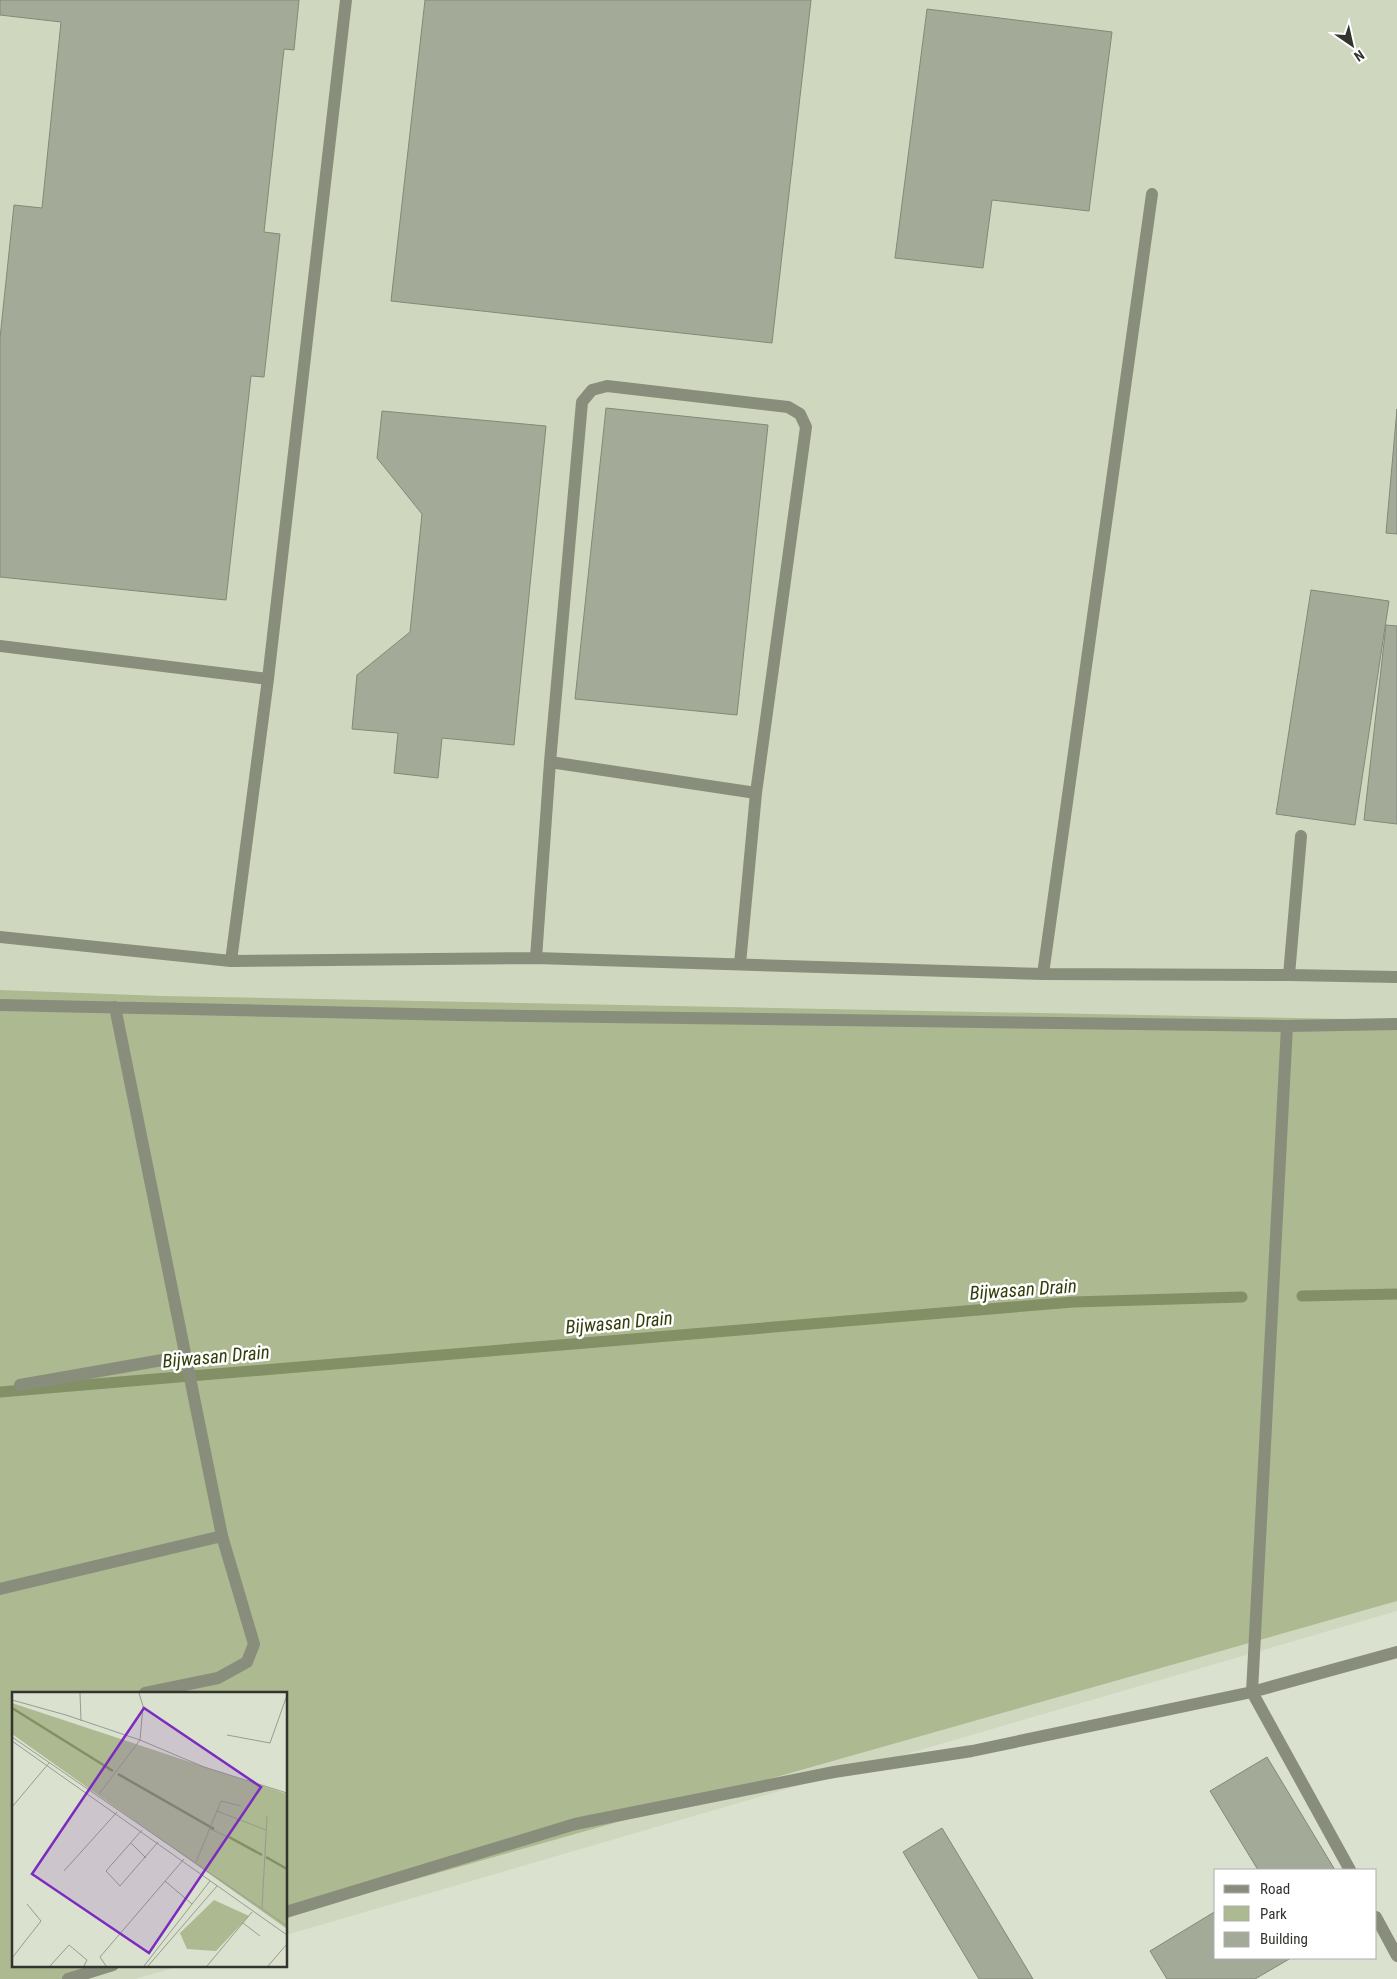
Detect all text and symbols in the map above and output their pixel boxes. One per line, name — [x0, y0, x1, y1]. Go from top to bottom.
north arrow — [1327, 20, 1377, 70]
text: N — [1351, 47, 1367, 65]
water label: Bijwasan Drain — [969, 1274, 1077, 1305]
water label: Bijwasan Drain — [565, 1306, 674, 1339]
water label: Bijwasan Drain — [162, 1340, 271, 1373]
inset map — [12, 1692, 288, 1966]
legend — [1214, 1869, 1377, 1959]
text: Road — [1260, 1880, 1290, 1898]
text: Park — [1260, 1905, 1287, 1923]
text: Building — [1260, 1930, 1308, 1948]

